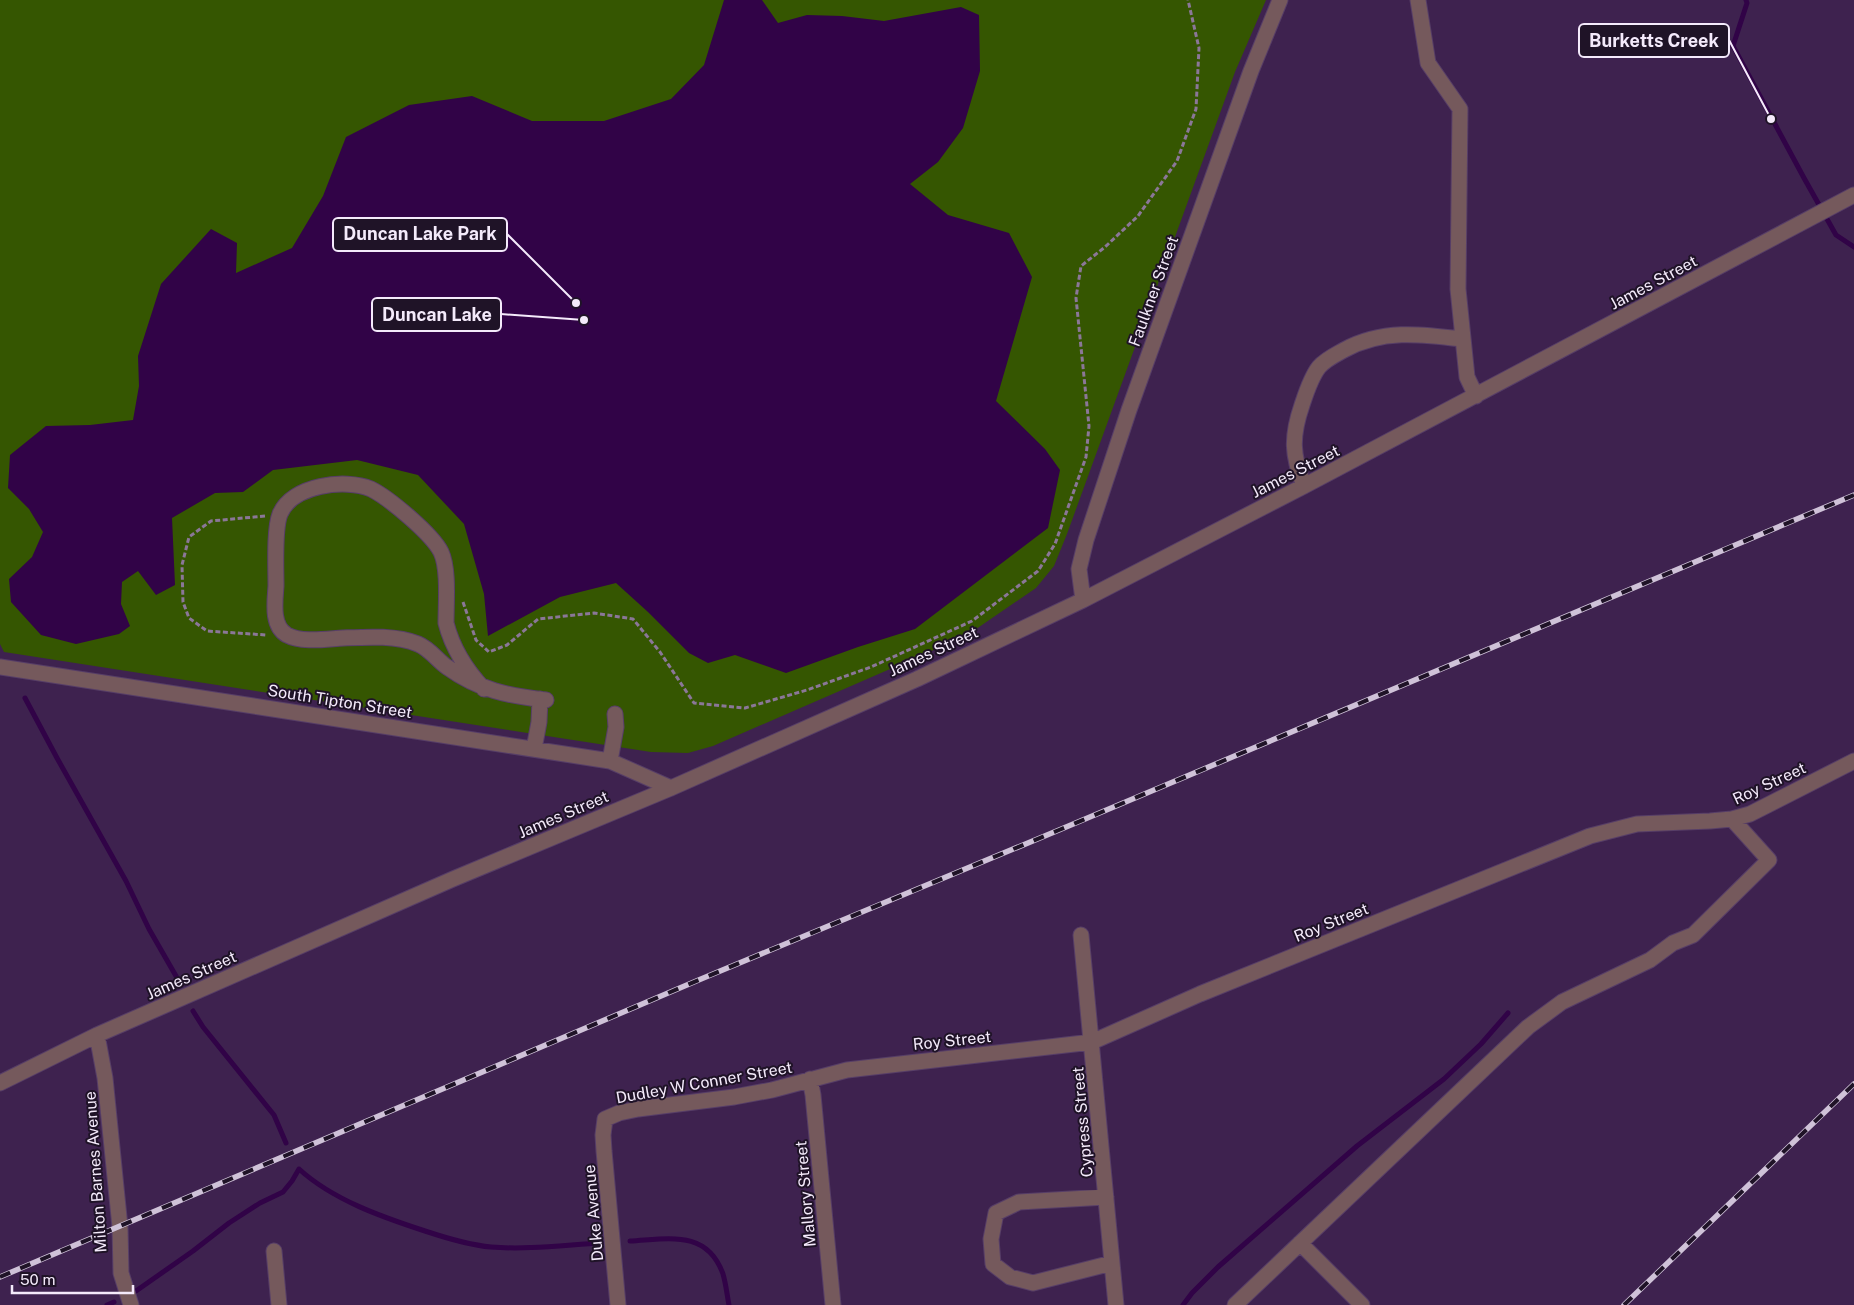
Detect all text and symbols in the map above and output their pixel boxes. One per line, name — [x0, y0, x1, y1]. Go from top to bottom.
callout: Burketts Creek — [1579, 24, 1729, 57]
text: Burketts Creek — [1589, 30, 1719, 51]
callout: Duncan Lake Park — [333, 218, 507, 251]
text: Duncan Lake Park — [343, 223, 497, 244]
street label: Faulkner Street — [1125, 233, 1182, 349]
street label: James Street — [1606, 251, 1700, 313]
callout: Duncan Lake — [372, 298, 501, 331]
text: Duncan Lake — [382, 304, 492, 325]
street label: James Street — [1248, 441, 1343, 502]
street label: James Street — [885, 622, 981, 680]
street label: South Tipton Street — [266, 681, 414, 722]
street label: Roy Street — [1730, 758, 1809, 809]
street label: James Street — [515, 787, 611, 842]
street label: Roy Street — [1291, 899, 1371, 946]
street label: James Street — [143, 947, 239, 1004]
street label: Roy Street — [912, 1027, 992, 1054]
street label: Dudley W Conner Street — [614, 1058, 794, 1107]
street label: Cypress Street — [1068, 1066, 1097, 1178]
street label: Milton Barnes Avenue — [80, 1091, 111, 1253]
street label: Mallory Street — [791, 1140, 820, 1248]
street label: Duke Avenue — [580, 1164, 607, 1262]
scale bar — [12, 1262, 134, 1294]
text: 50 m — [20, 1271, 55, 1288]

